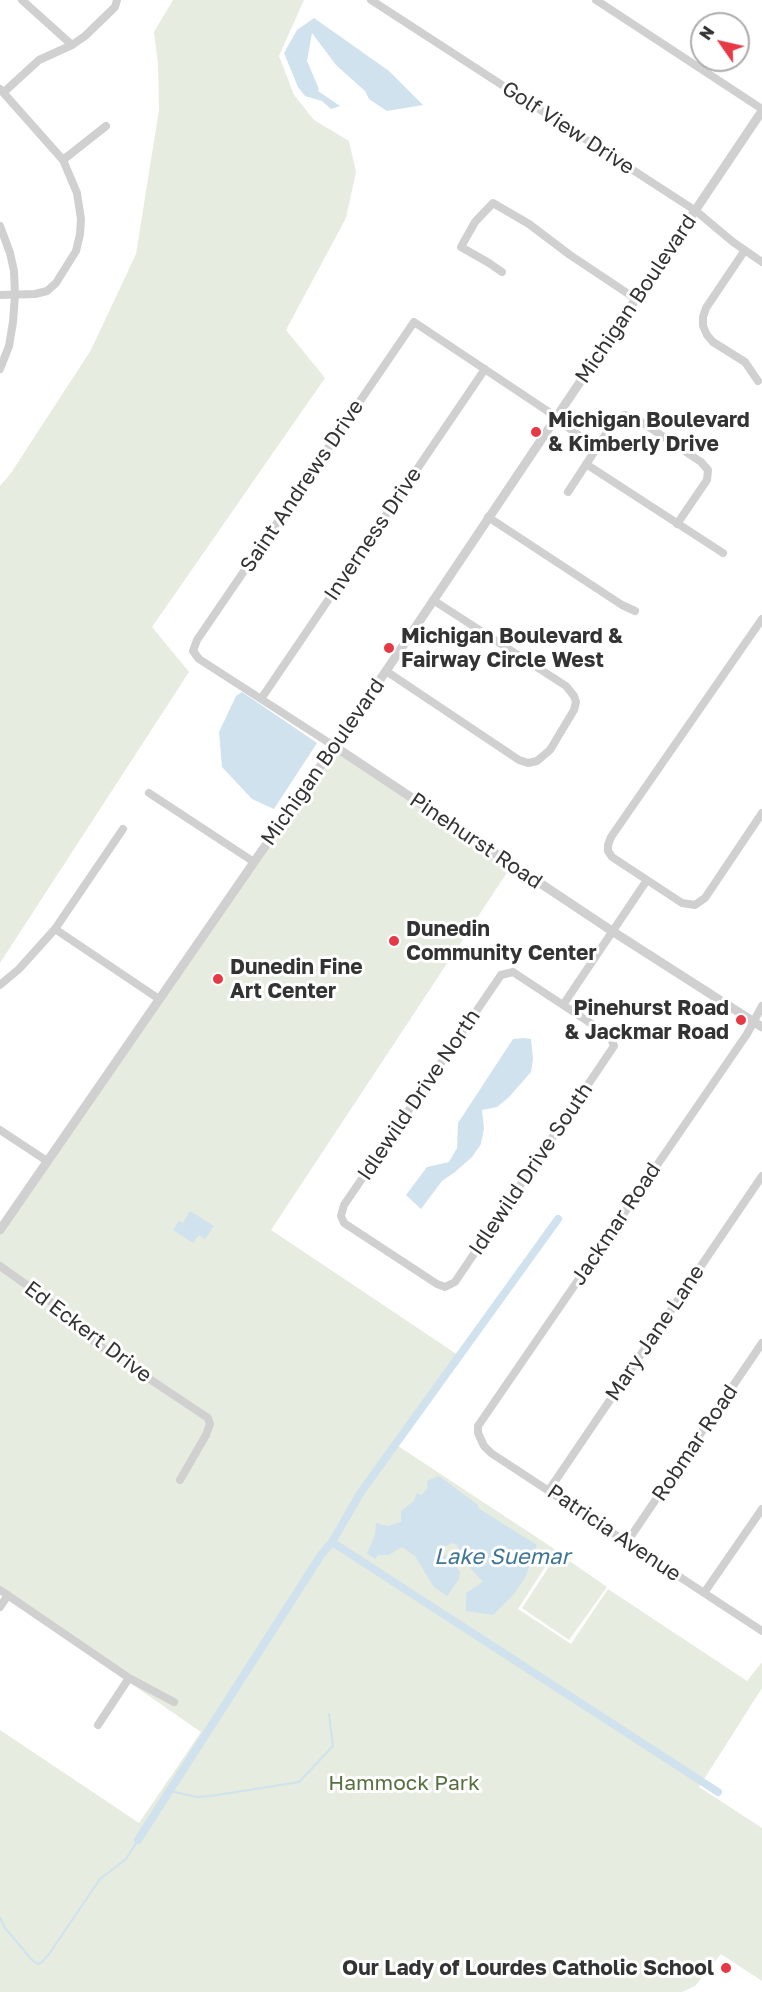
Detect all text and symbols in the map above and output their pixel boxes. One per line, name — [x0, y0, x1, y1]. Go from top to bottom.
north arrow — [690, 12, 750, 72]
text: N — [695, 22, 718, 44]
street label: Golf View Drive — [497, 76, 639, 180]
street label: Michigan Boulevard — [570, 210, 702, 388]
street label: Saint Andrews Drive — [235, 395, 369, 577]
place label: Michigan Boulevard & Kimberly Drive — [548, 407, 750, 457]
marker: Michigan Boulevard & Kimberly Drive — [529, 425, 543, 439]
street label: Inverness Drive — [319, 463, 427, 605]
place label: Michigan Boulevard & Fairway Circle West — [401, 623, 623, 673]
marker: Michigan Boulevard & Fairway Circle West — [382, 641, 396, 655]
street label: Michigan Boulevard — [256, 674, 390, 850]
street label: Pinehurst Road — [405, 787, 547, 895]
place label: Dunedin Community Center — [406, 916, 597, 966]
marker: Dunedin Community Center — [387, 934, 401, 948]
place label: Dunedin Fine Art Center — [230, 954, 363, 1004]
marker: Dunedin Fine Art Center — [211, 972, 225, 986]
place label: Pinehurst Road & Jackmar Road — [564, 995, 729, 1045]
street label: Idlewild Drive North — [352, 1005, 486, 1185]
marker: Pinehurst Road & Jackmar Road — [734, 1013, 748, 1027]
street label: Idlewild Drive South — [464, 1078, 598, 1260]
street label: Jackmar Road — [566, 1158, 666, 1290]
street label: Mary Jane Lane — [600, 1260, 710, 1406]
street label: Ed Eckert Drive — [19, 1276, 157, 1388]
street label: Robmar Road — [647, 1380, 743, 1506]
street label: Patricia Avenue — [542, 1479, 686, 1587]
water label: Lake Suemar — [434, 1544, 570, 1570]
park label: Hammock Park — [328, 1770, 480, 1796]
place label: Our Lady of Lourdes Catholic School — [342, 1955, 714, 1981]
marker: Our Lady of Lourdes Catholic School — [719, 1961, 733, 1975]

